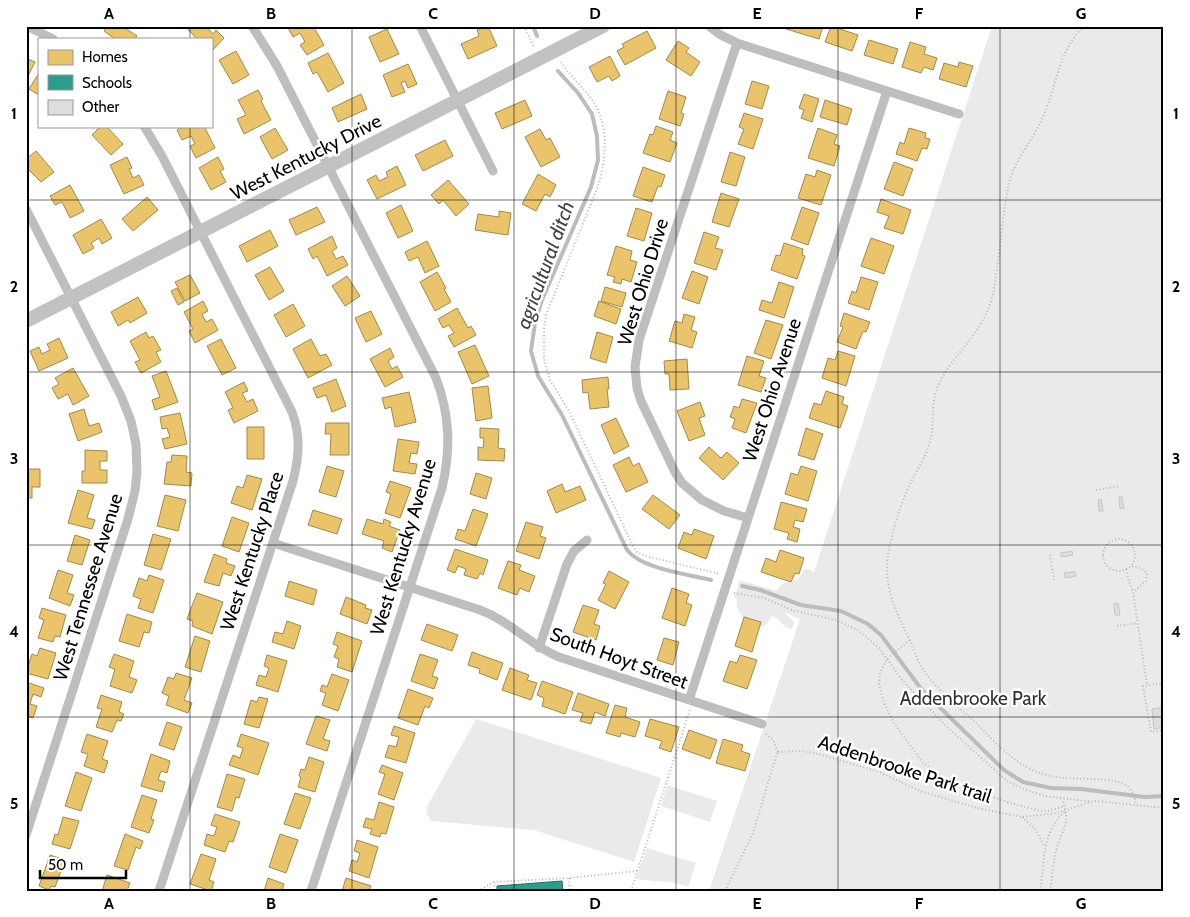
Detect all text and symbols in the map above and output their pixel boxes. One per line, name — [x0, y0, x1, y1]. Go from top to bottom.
text: A — [104, 4, 114, 23]
text: B — [266, 4, 276, 23]
text: C — [428, 4, 438, 23]
text: D — [589, 4, 601, 23]
text: E — [752, 4, 762, 23]
text: F — [915, 4, 924, 23]
text: G — [1076, 4, 1086, 23]
legend — [38, 38, 212, 128]
text: Homes — [82, 48, 128, 66]
text: Schools — [82, 74, 132, 92]
text: Other — [82, 98, 119, 116]
text: 1 — [11, 104, 17, 123]
text: 1 — [1173, 104, 1179, 123]
street label: West Kentucky Drive — [227, 109, 385, 205]
water label: agricultural ditch — [511, 198, 579, 332]
street label: West Ohio Drive — [613, 215, 673, 348]
text: 2 — [10, 277, 18, 296]
text: 2 — [1172, 277, 1180, 296]
street label: West Ohio Avenue — [738, 315, 806, 465]
text: 3 — [10, 449, 18, 468]
text: 3 — [1172, 449, 1180, 468]
street label: West Kentucky Avenue — [365, 456, 441, 638]
street label: West Kentucky Place — [215, 468, 289, 633]
street label: West Tennessee Avenue — [49, 490, 128, 683]
text: 4 — [9, 622, 19, 641]
street label: South Hoyt Street — [547, 622, 692, 694]
text: 4 — [1171, 622, 1181, 641]
park label: Addenbrooke Park — [900, 687, 1047, 710]
street label: Addenbrooke Park trail — [816, 730, 995, 808]
text: 5 — [10, 794, 18, 813]
text: 5 — [1172, 794, 1180, 813]
scale bar — [40, 847, 126, 879]
text: 50 m — [48, 856, 83, 874]
text: A — [104, 894, 114, 913]
text: B — [266, 894, 276, 913]
text: C — [428, 894, 438, 913]
text: D — [589, 894, 601, 913]
text: E — [752, 894, 762, 913]
text: F — [915, 894, 924, 913]
text: G — [1076, 894, 1086, 913]

